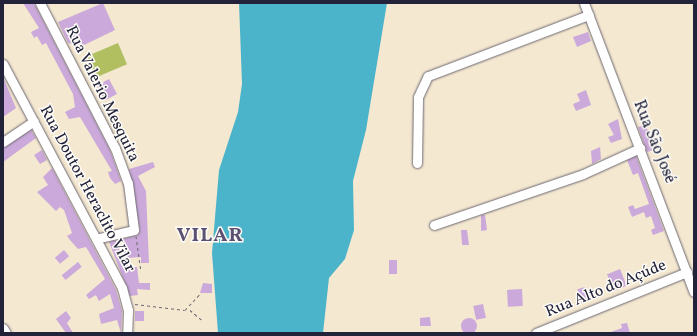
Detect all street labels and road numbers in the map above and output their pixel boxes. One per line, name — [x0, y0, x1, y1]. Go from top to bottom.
street label: Rua Valerio Mesquita — [61, 23, 143, 165]
street label: Rua São José — [629, 98, 679, 186]
street label: Rua Doutor Heraclito Vilar — [35, 102, 139, 276]
street label: Rua Alto do Açúde — [543, 256, 669, 322]

